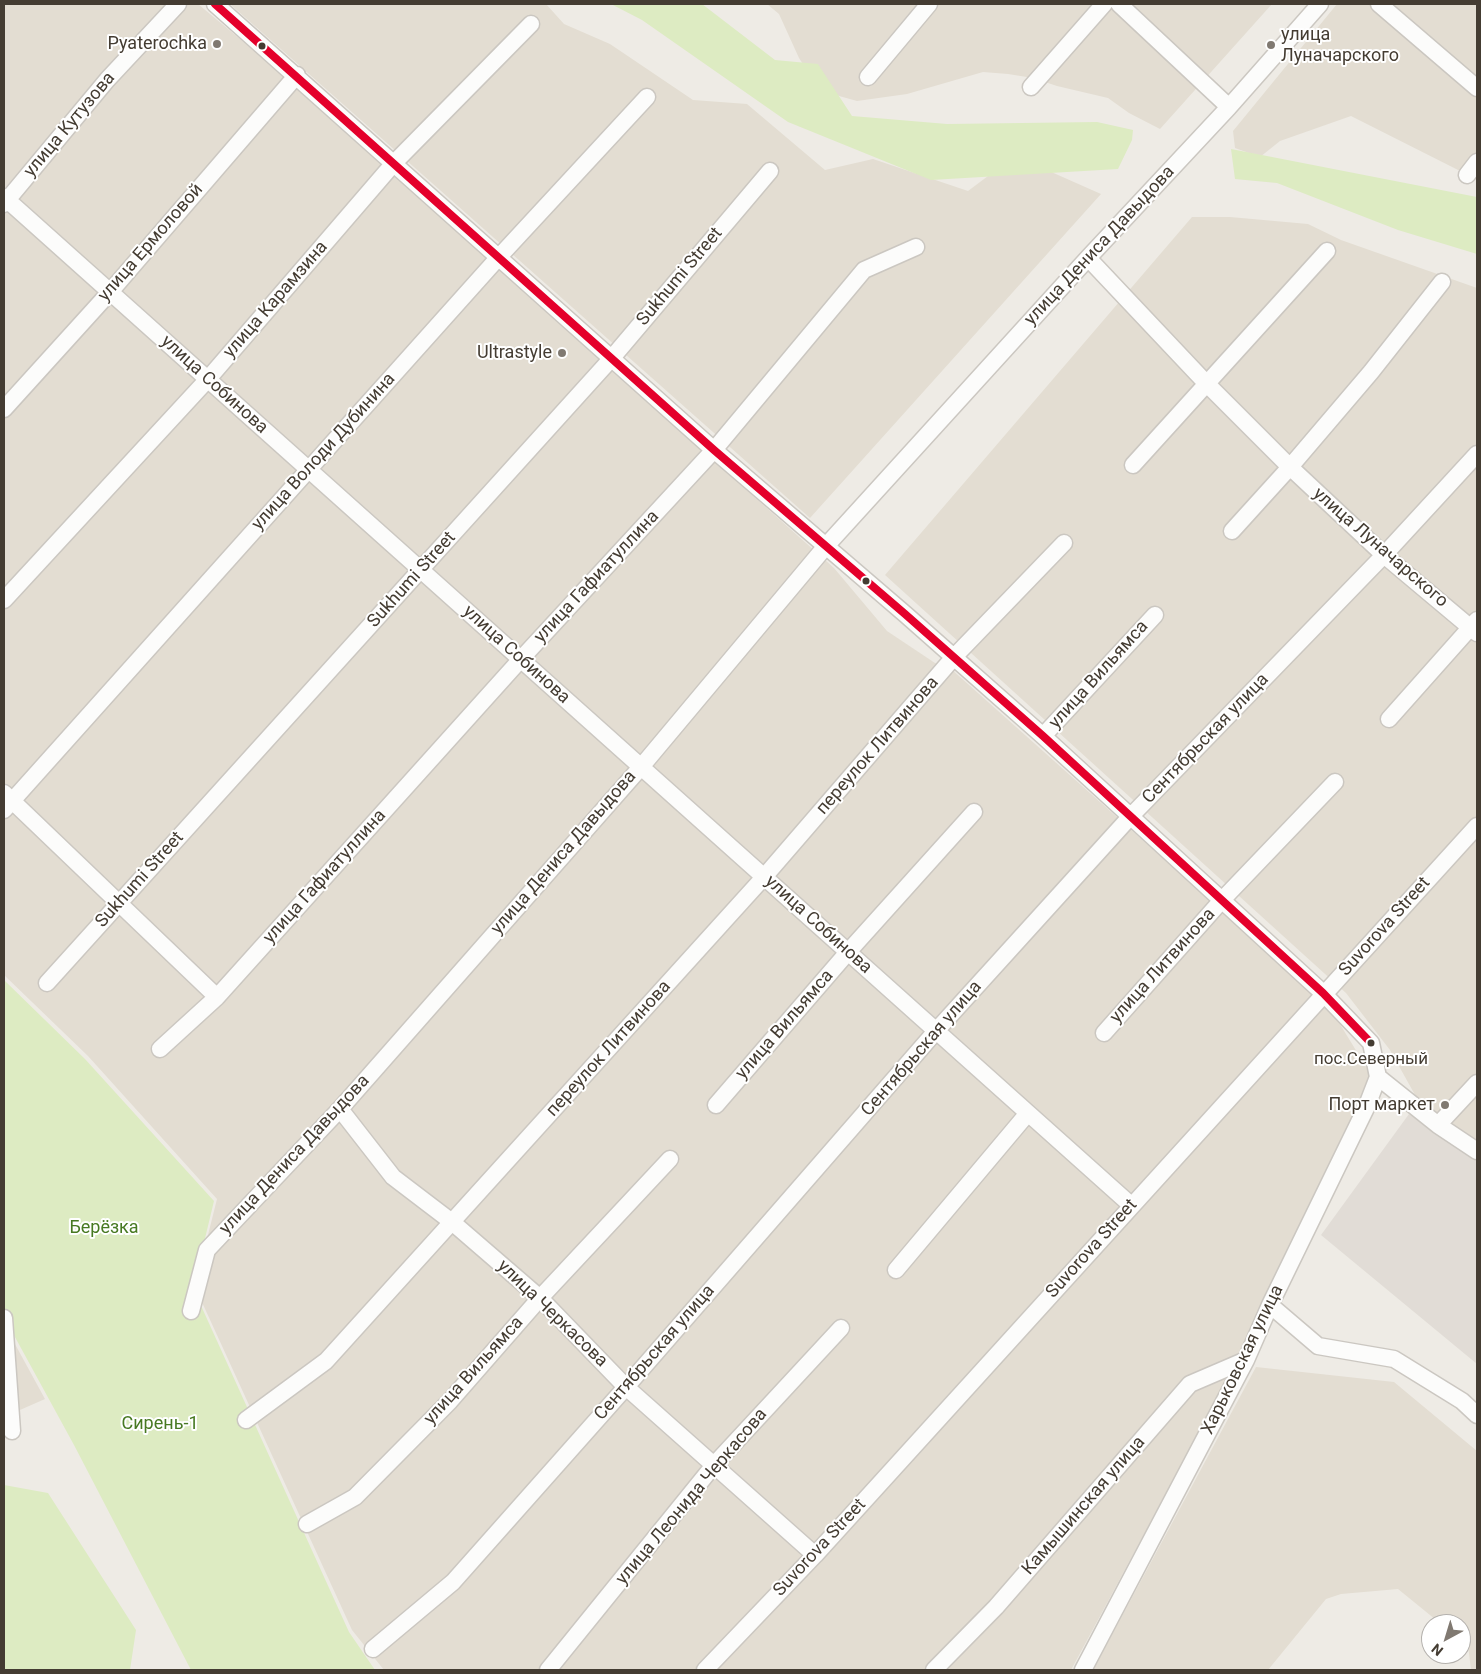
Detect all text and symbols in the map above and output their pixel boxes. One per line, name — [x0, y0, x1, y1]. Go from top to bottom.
place label: улица Луначарского — [1281, 24, 1399, 66]
place label: Pyaterochka — [107, 33, 207, 55]
marker: Pyaterochka — [211, 38, 223, 50]
marker: улица Луначарского — [1265, 39, 1277, 51]
unlabelled marker — [257, 41, 267, 51]
street label: улица Кутузова — [20, 68, 120, 182]
street label: улица Дениса Давыдова — [1020, 162, 1180, 330]
street label: улица Ермоловой — [94, 180, 208, 306]
street label: Sukhumi Street — [633, 223, 727, 331]
street label: улица Карамзина — [219, 237, 333, 363]
street label: улица Собинова — [156, 331, 272, 439]
place label: Ultrastyle — [477, 342, 552, 364]
marker: Ultrastyle — [556, 347, 568, 359]
street label: улица Володи Дубинина — [248, 369, 400, 535]
street label: улица Луначарского — [1308, 483, 1452, 613]
street label: улица Гафиатуллина — [530, 506, 664, 648]
street label: Sukhumi Street — [363, 528, 461, 632]
unlabelled marker — [861, 576, 871, 586]
street label: улица Собинова — [458, 601, 574, 709]
street label: улица Вильямса — [1045, 616, 1153, 734]
street label: Сентябрьская улица — [1138, 669, 1274, 809]
street label: переулок Литвинова — [812, 673, 944, 819]
street label: улица Дениса Давыдова — [487, 767, 641, 939]
street label: улица Гафиатуллина — [259, 805, 391, 949]
street label: Sukhumi Street — [91, 828, 189, 932]
street label: улица Собинова — [760, 871, 876, 979]
street label: Suvorova Street — [1335, 873, 1435, 981]
street label: улица Литвинова — [1106, 904, 1220, 1028]
street label: улица Вильямса — [732, 966, 838, 1084]
street label: переулок Литвинова — [542, 976, 676, 1122]
street label: Сентябрьская улица — [857, 977, 987, 1121]
marker: пос.Северный — [1366, 1038, 1376, 1048]
place label: пос.Северный — [1314, 1050, 1428, 1070]
street label: улица Дениса Давыдова — [215, 1071, 375, 1239]
place label: Порт маркет — [1328, 1094, 1435, 1116]
marker: Порт маркет — [1439, 1099, 1451, 1111]
street label: Suvorova Street — [1042, 1195, 1142, 1303]
park label: Берёзка — [69, 1217, 139, 1239]
street label: улица Черкасова — [492, 1256, 612, 1372]
street label: Сентябрьская улица — [590, 1281, 720, 1425]
street label: Харьковская улица — [1197, 1282, 1289, 1438]
street label: улица Вильямса — [420, 1312, 528, 1430]
street label: улица Леонида Черкасова — [612, 1404, 772, 1590]
park label: Сирень-1 — [121, 1413, 199, 1435]
street label: Камышинская улица — [1018, 1432, 1150, 1580]
street label: Suvorova Street — [769, 1495, 871, 1601]
north arrow — [1421, 1614, 1471, 1664]
text: N — [1428, 1641, 1446, 1659]

